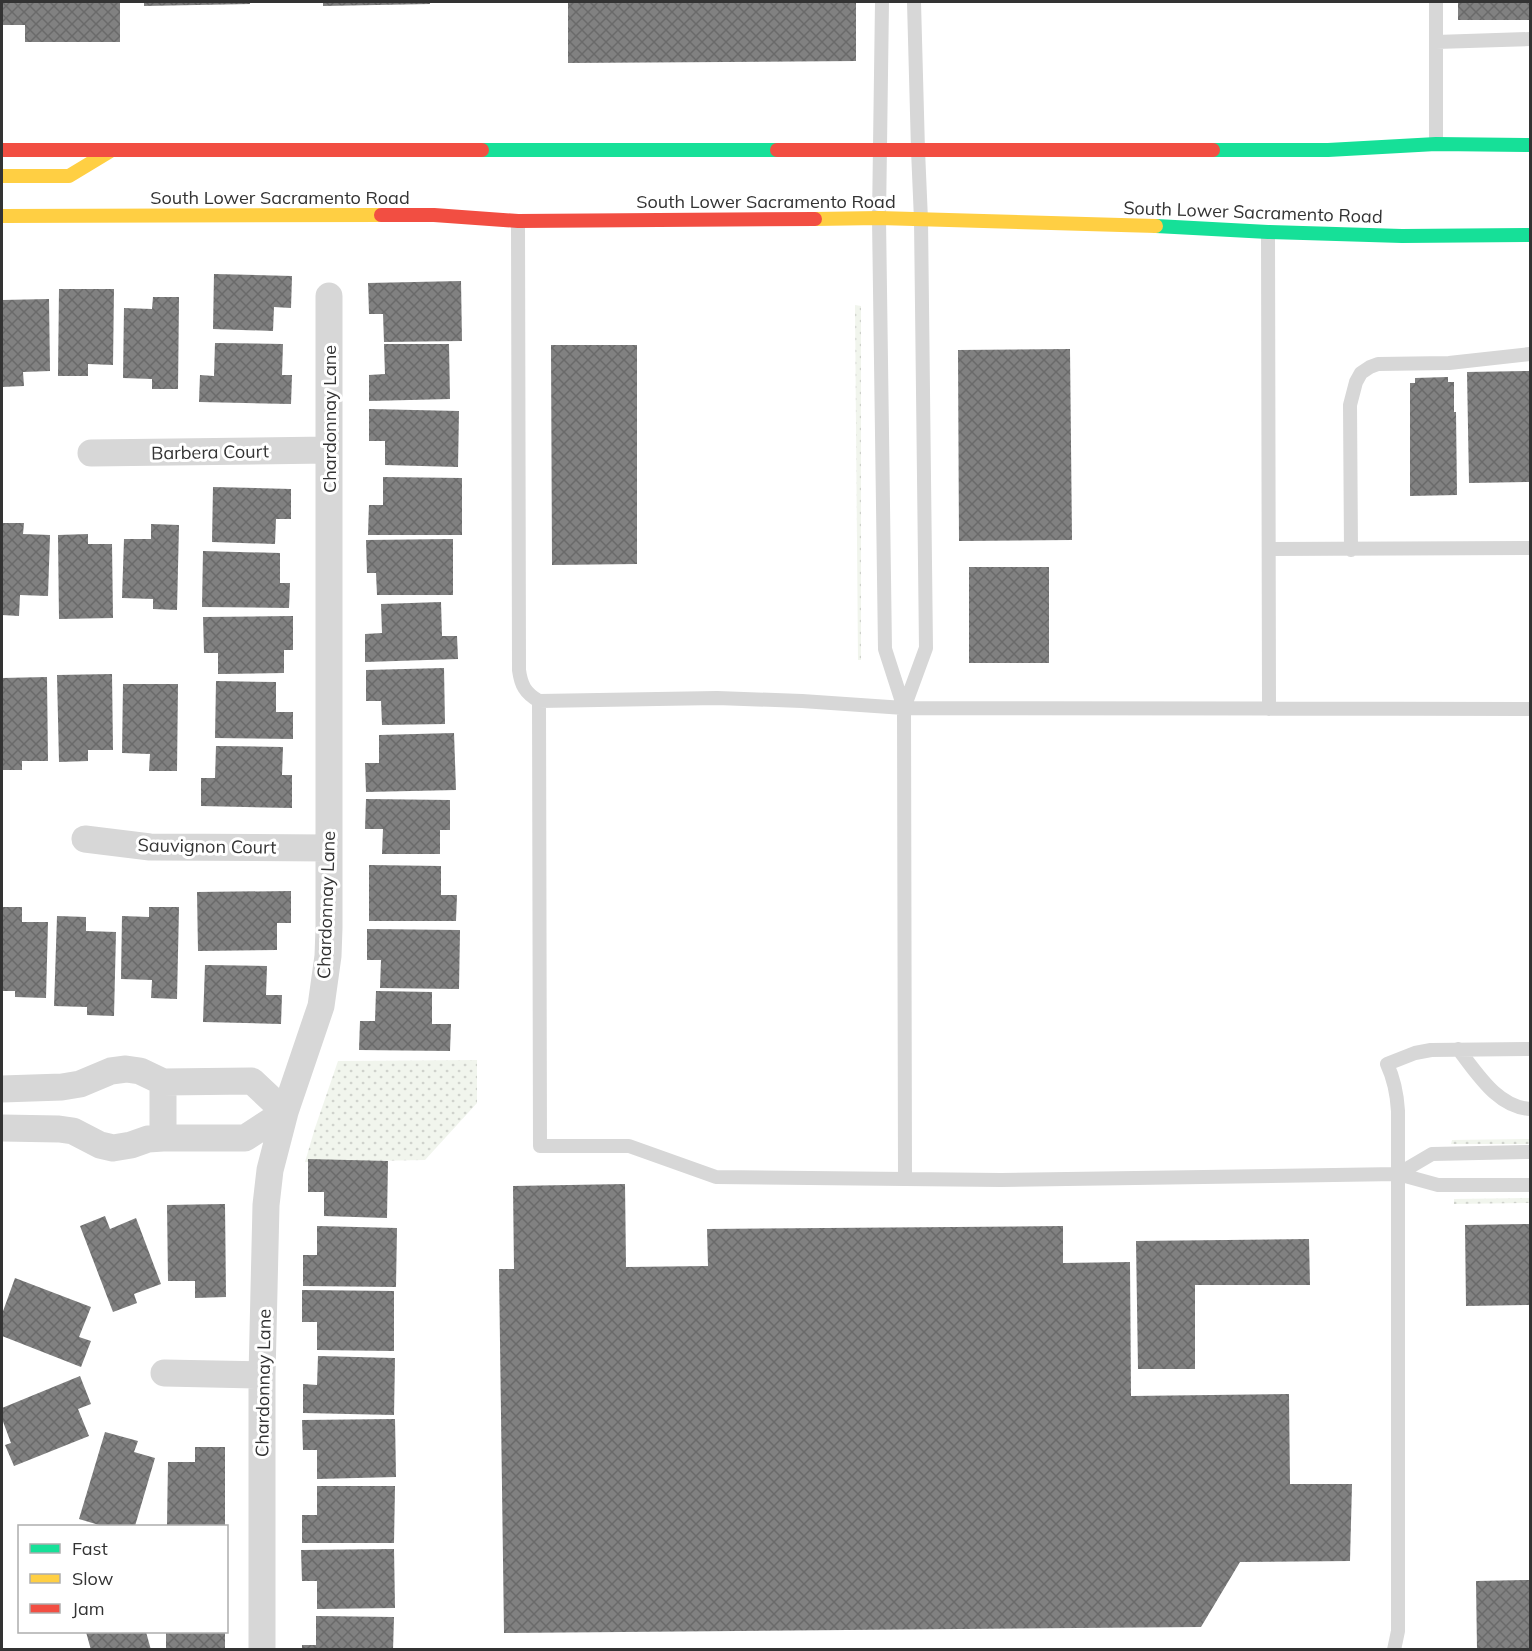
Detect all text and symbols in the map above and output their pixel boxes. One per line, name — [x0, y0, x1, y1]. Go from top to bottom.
street label: South Lower Sacramento Road — [150, 186, 410, 209]
street label: South Lower Sacramento Road — [636, 190, 896, 213]
street label: South Lower Sacramento Road — [1123, 196, 1383, 228]
street label: Chardonnay Lane — [318, 345, 341, 493]
street label: Barbera Court — [151, 439, 269, 465]
street label: Chardonnay Lane — [312, 831, 340, 979]
street label: Sauvignon Court — [137, 833, 277, 859]
street label: Chardonnay Lane — [250, 1309, 276, 1457]
legend — [18, 1525, 228, 1633]
text: Fast — [72, 1537, 108, 1560]
text: Slow — [72, 1567, 114, 1590]
text: Jam — [72, 1597, 105, 1620]

